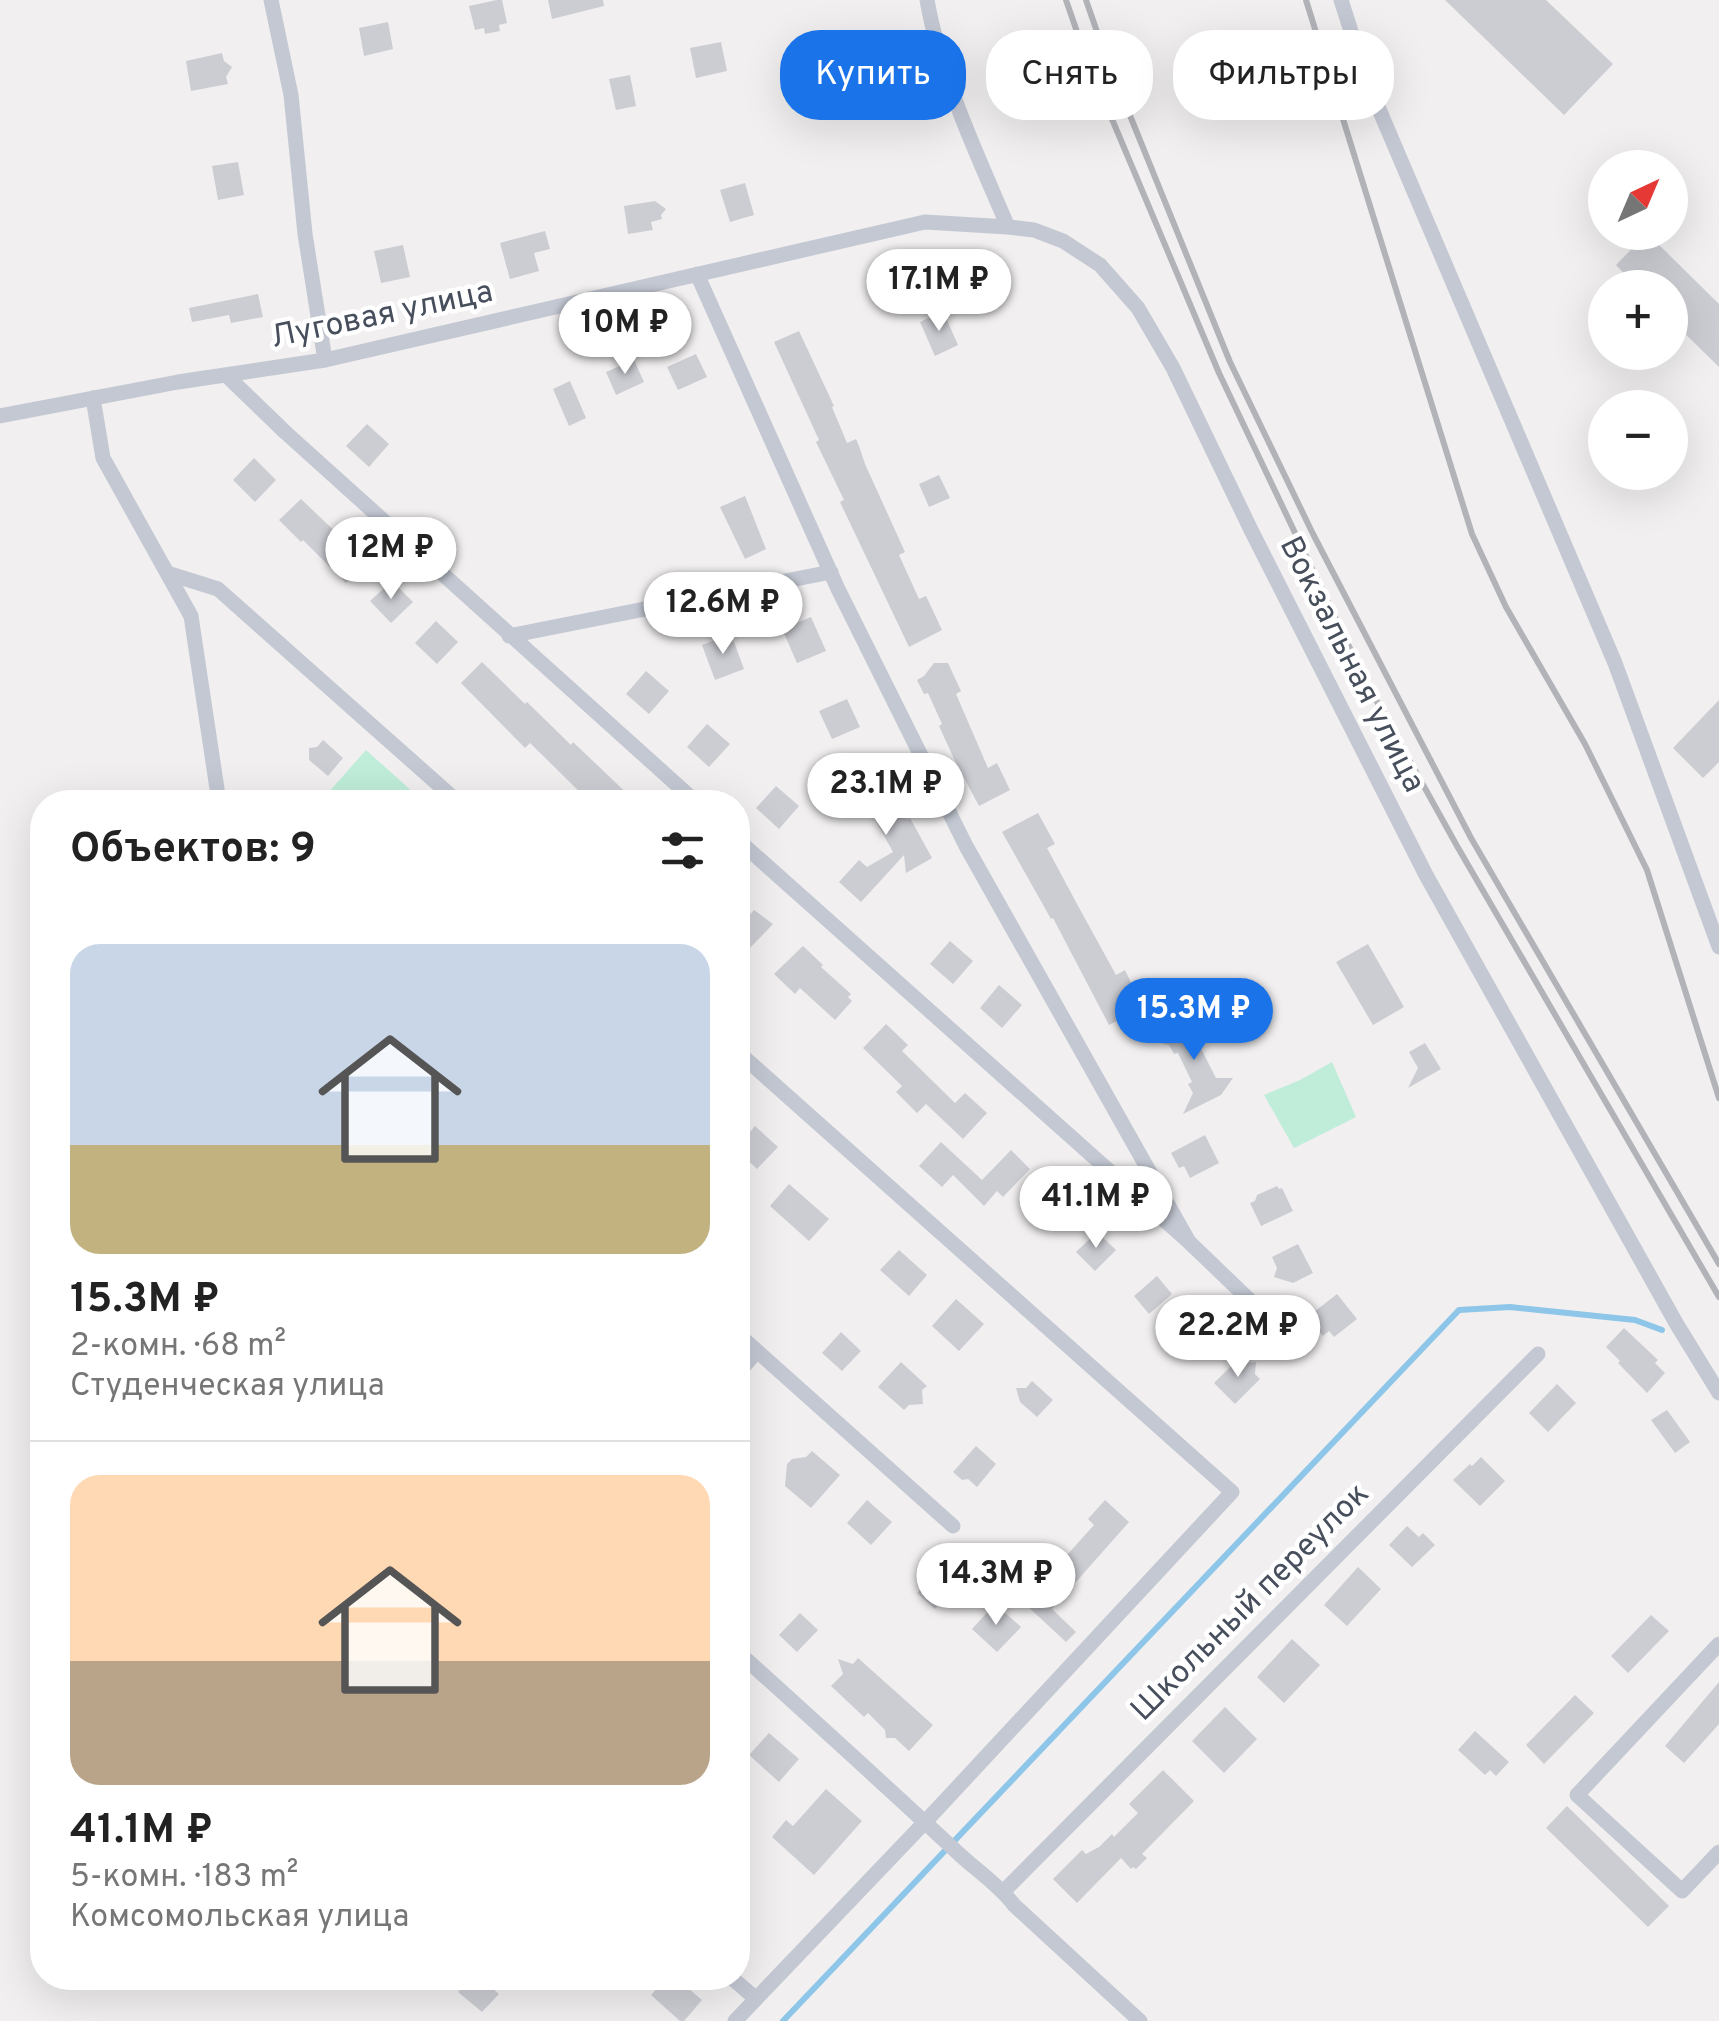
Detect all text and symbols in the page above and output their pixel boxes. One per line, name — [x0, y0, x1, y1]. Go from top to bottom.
chip: Купить — [780, 30, 966, 120]
chip: Снять — [986, 30, 1153, 120]
chip: Фильтры — [1173, 30, 1394, 120]
north arrow — [1588, 150, 1688, 250]
map controls — [1588, 150, 1688, 490]
pin: 17.1M ₽ — [847, 249, 1031, 334]
text: 17.1M ₽ — [888, 261, 990, 301]
button: + — [1588, 270, 1688, 370]
street label: Луговая улица — [267, 273, 497, 359]
pin: 10M ₽ — [555, 292, 695, 377]
text: 10M ₽ — [581, 304, 669, 344]
button: − — [1588, 390, 1688, 490]
pin: 12M ₽ — [321, 517, 461, 602]
text: 12M ₽ — [347, 529, 435, 569]
street label: Вокзальная улица — [1269, 530, 1433, 800]
pin: 12.6M ₽ — [631, 572, 815, 657]
text: 12.6M ₽ — [666, 584, 780, 624]
pin: 23.1M ₽ — [794, 753, 978, 838]
text: 23.1M ₽ — [829, 765, 943, 805]
icon: filters — [655, 823, 710, 878]
text: Объектов: 9 — [70, 824, 316, 877]
pin: 15.3M ₽ — [1102, 978, 1286, 1063]
text: 15.3M ₽ — [1137, 990, 1251, 1030]
icon: home — [300, 1009, 480, 1189]
pin: 41.1M ₽ — [1004, 1166, 1188, 1251]
text: 41.1M ₽ — [1042, 1178, 1150, 1218]
text: 15.3M ₽ — [70, 1274, 220, 1327]
pin: 22.2M ₽ — [1146, 1295, 1330, 1380]
text: 22.2M ₽ — [1177, 1307, 1299, 1347]
text: 2-комн. · 68 m² — [70, 1327, 286, 1367]
text: Студенческая улица — [70, 1367, 385, 1407]
street label: Школьный переулок — [1123, 1475, 1379, 1731]
icon: home — [300, 1540, 480, 1720]
pin: 14.3M ₽ — [904, 1543, 1088, 1628]
text: 14.3M ₽ — [938, 1555, 1054, 1595]
text: 41.1M ₽ — [70, 1805, 213, 1858]
text: 5-комн. · 183 m² — [70, 1858, 298, 1898]
text: Комсомольская улица — [70, 1898, 409, 1938]

